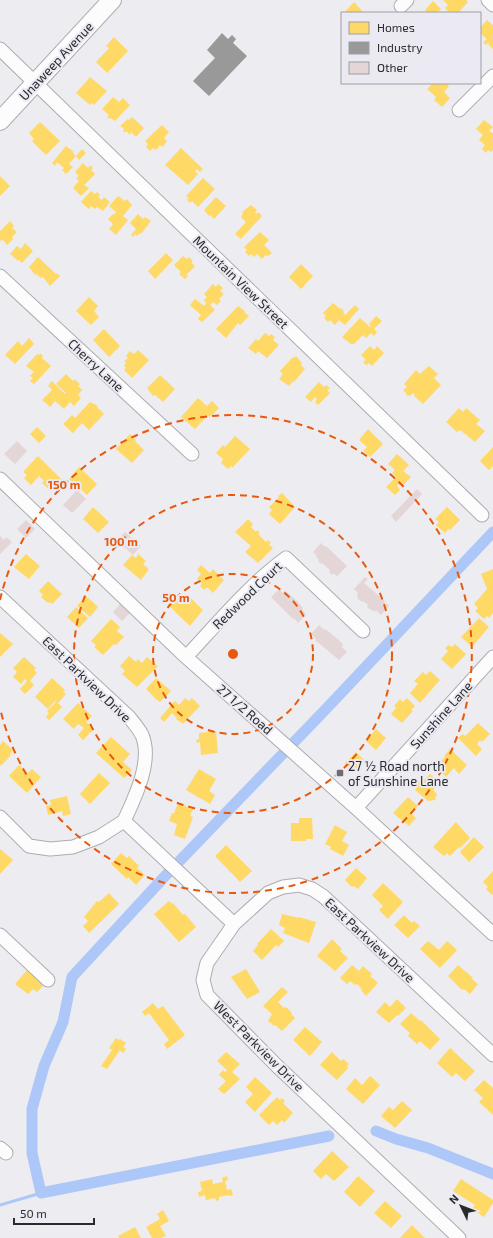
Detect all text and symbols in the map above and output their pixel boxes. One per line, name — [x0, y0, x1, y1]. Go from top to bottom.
legend — [341, 12, 481, 84]
street label: Unaweep Avenue — [15, 18, 97, 104]
text: Homes — [377, 20, 415, 34]
text: Industry — [377, 40, 423, 54]
text: Other — [377, 60, 408, 74]
street label: Mountain View Street — [190, 232, 292, 332]
street label: Cherry Lane — [65, 335, 127, 395]
text: 150 m — [48, 477, 80, 491]
text: 100 m — [104, 534, 138, 548]
street label: Redwood Court — [209, 558, 285, 632]
text: 50 m — [162, 590, 190, 604]
street label: East Parkview Drive — [39, 633, 135, 725]
centre of rings — [226, 647, 240, 661]
street label: Sunshine Lane — [406, 678, 476, 752]
street label: 27 1/2 Road — [214, 680, 276, 738]
place label: 27 ½ Road north of Sunshine Lane — [348, 758, 448, 789]
marker: 27 ½ Road north of Sunshine Lane — [335, 768, 345, 778]
street label: East Parkview Drive — [322, 894, 418, 986]
street label: West Parkview Drive — [210, 997, 308, 1095]
north arrow — [441, 1186, 481, 1226]
text: N — [446, 1191, 461, 1206]
scale bar — [14, 1200, 94, 1226]
text: 50 m — [20, 1206, 47, 1220]

